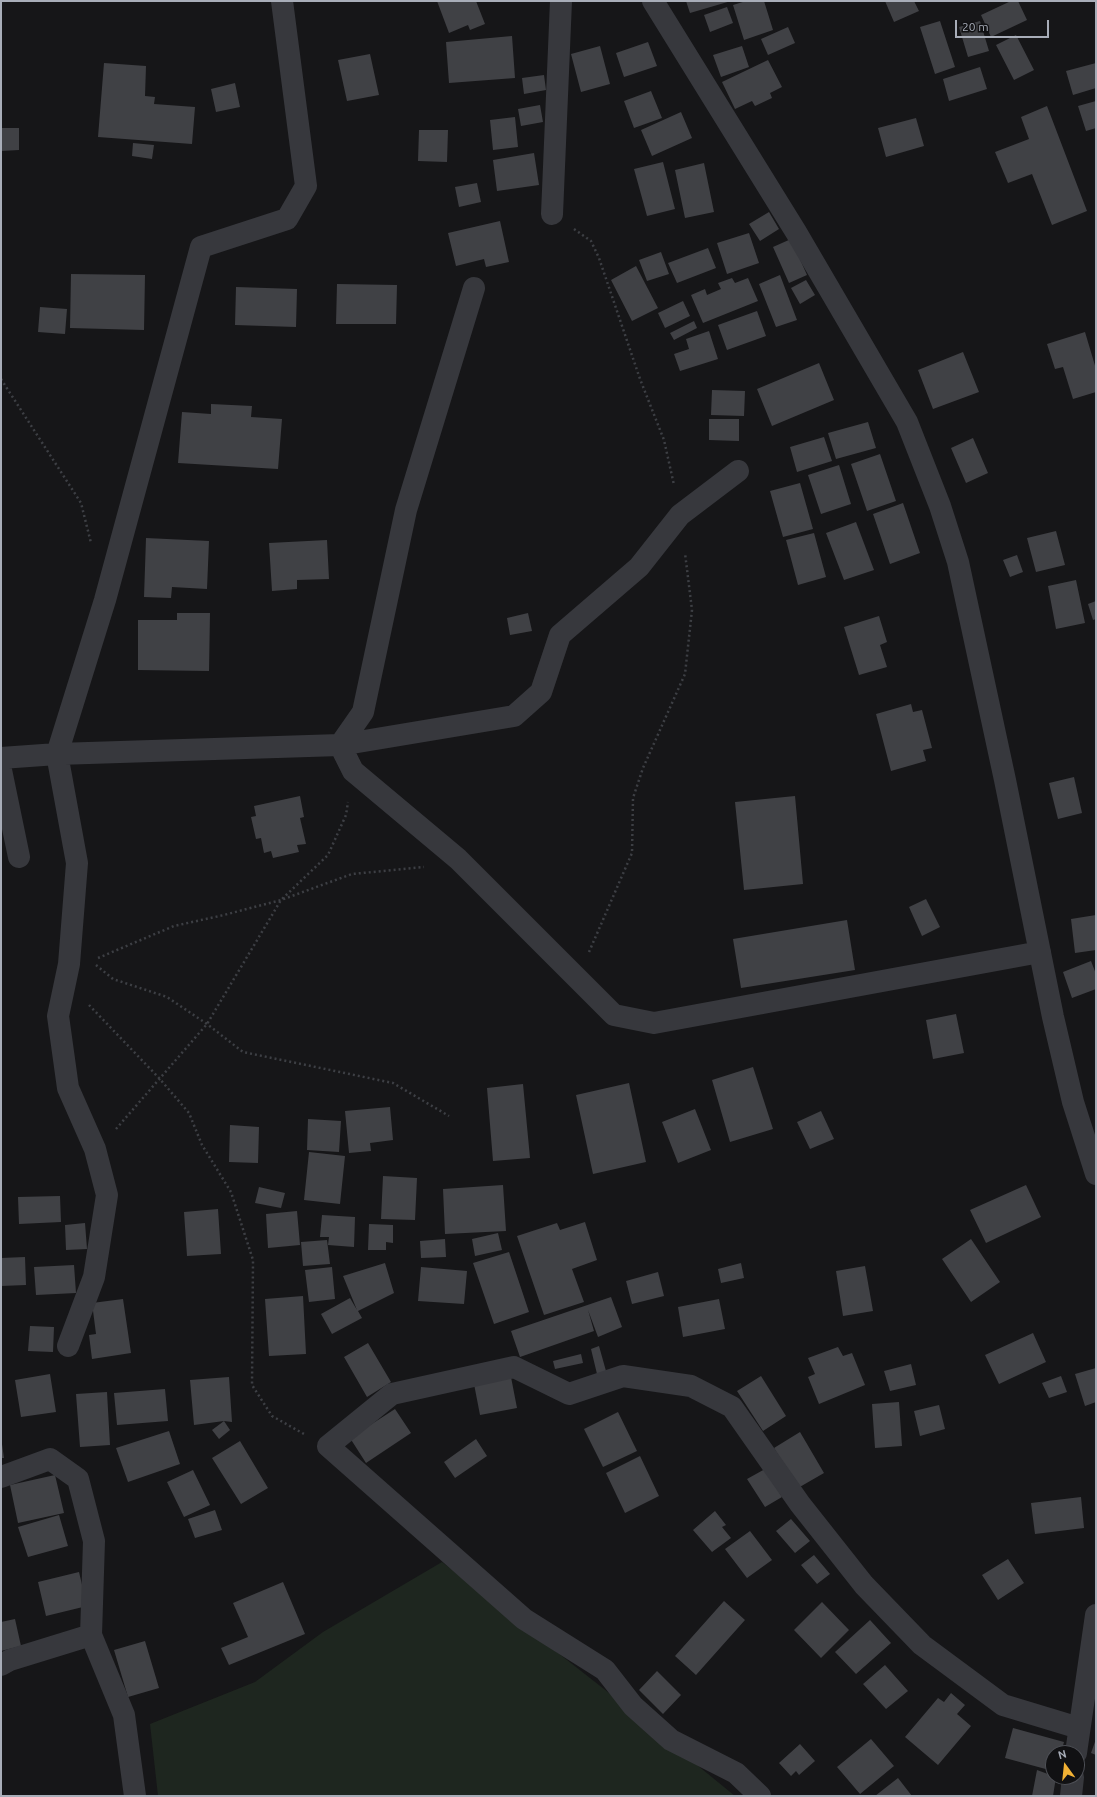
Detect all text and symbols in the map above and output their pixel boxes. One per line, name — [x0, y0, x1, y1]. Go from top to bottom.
scale bar — [957, 12, 1051, 38]
text: 20 m — [962, 20, 989, 33]
north arrow — [1045, 1745, 1085, 1785]
text: N — [1057, 1748, 1068, 1761]

